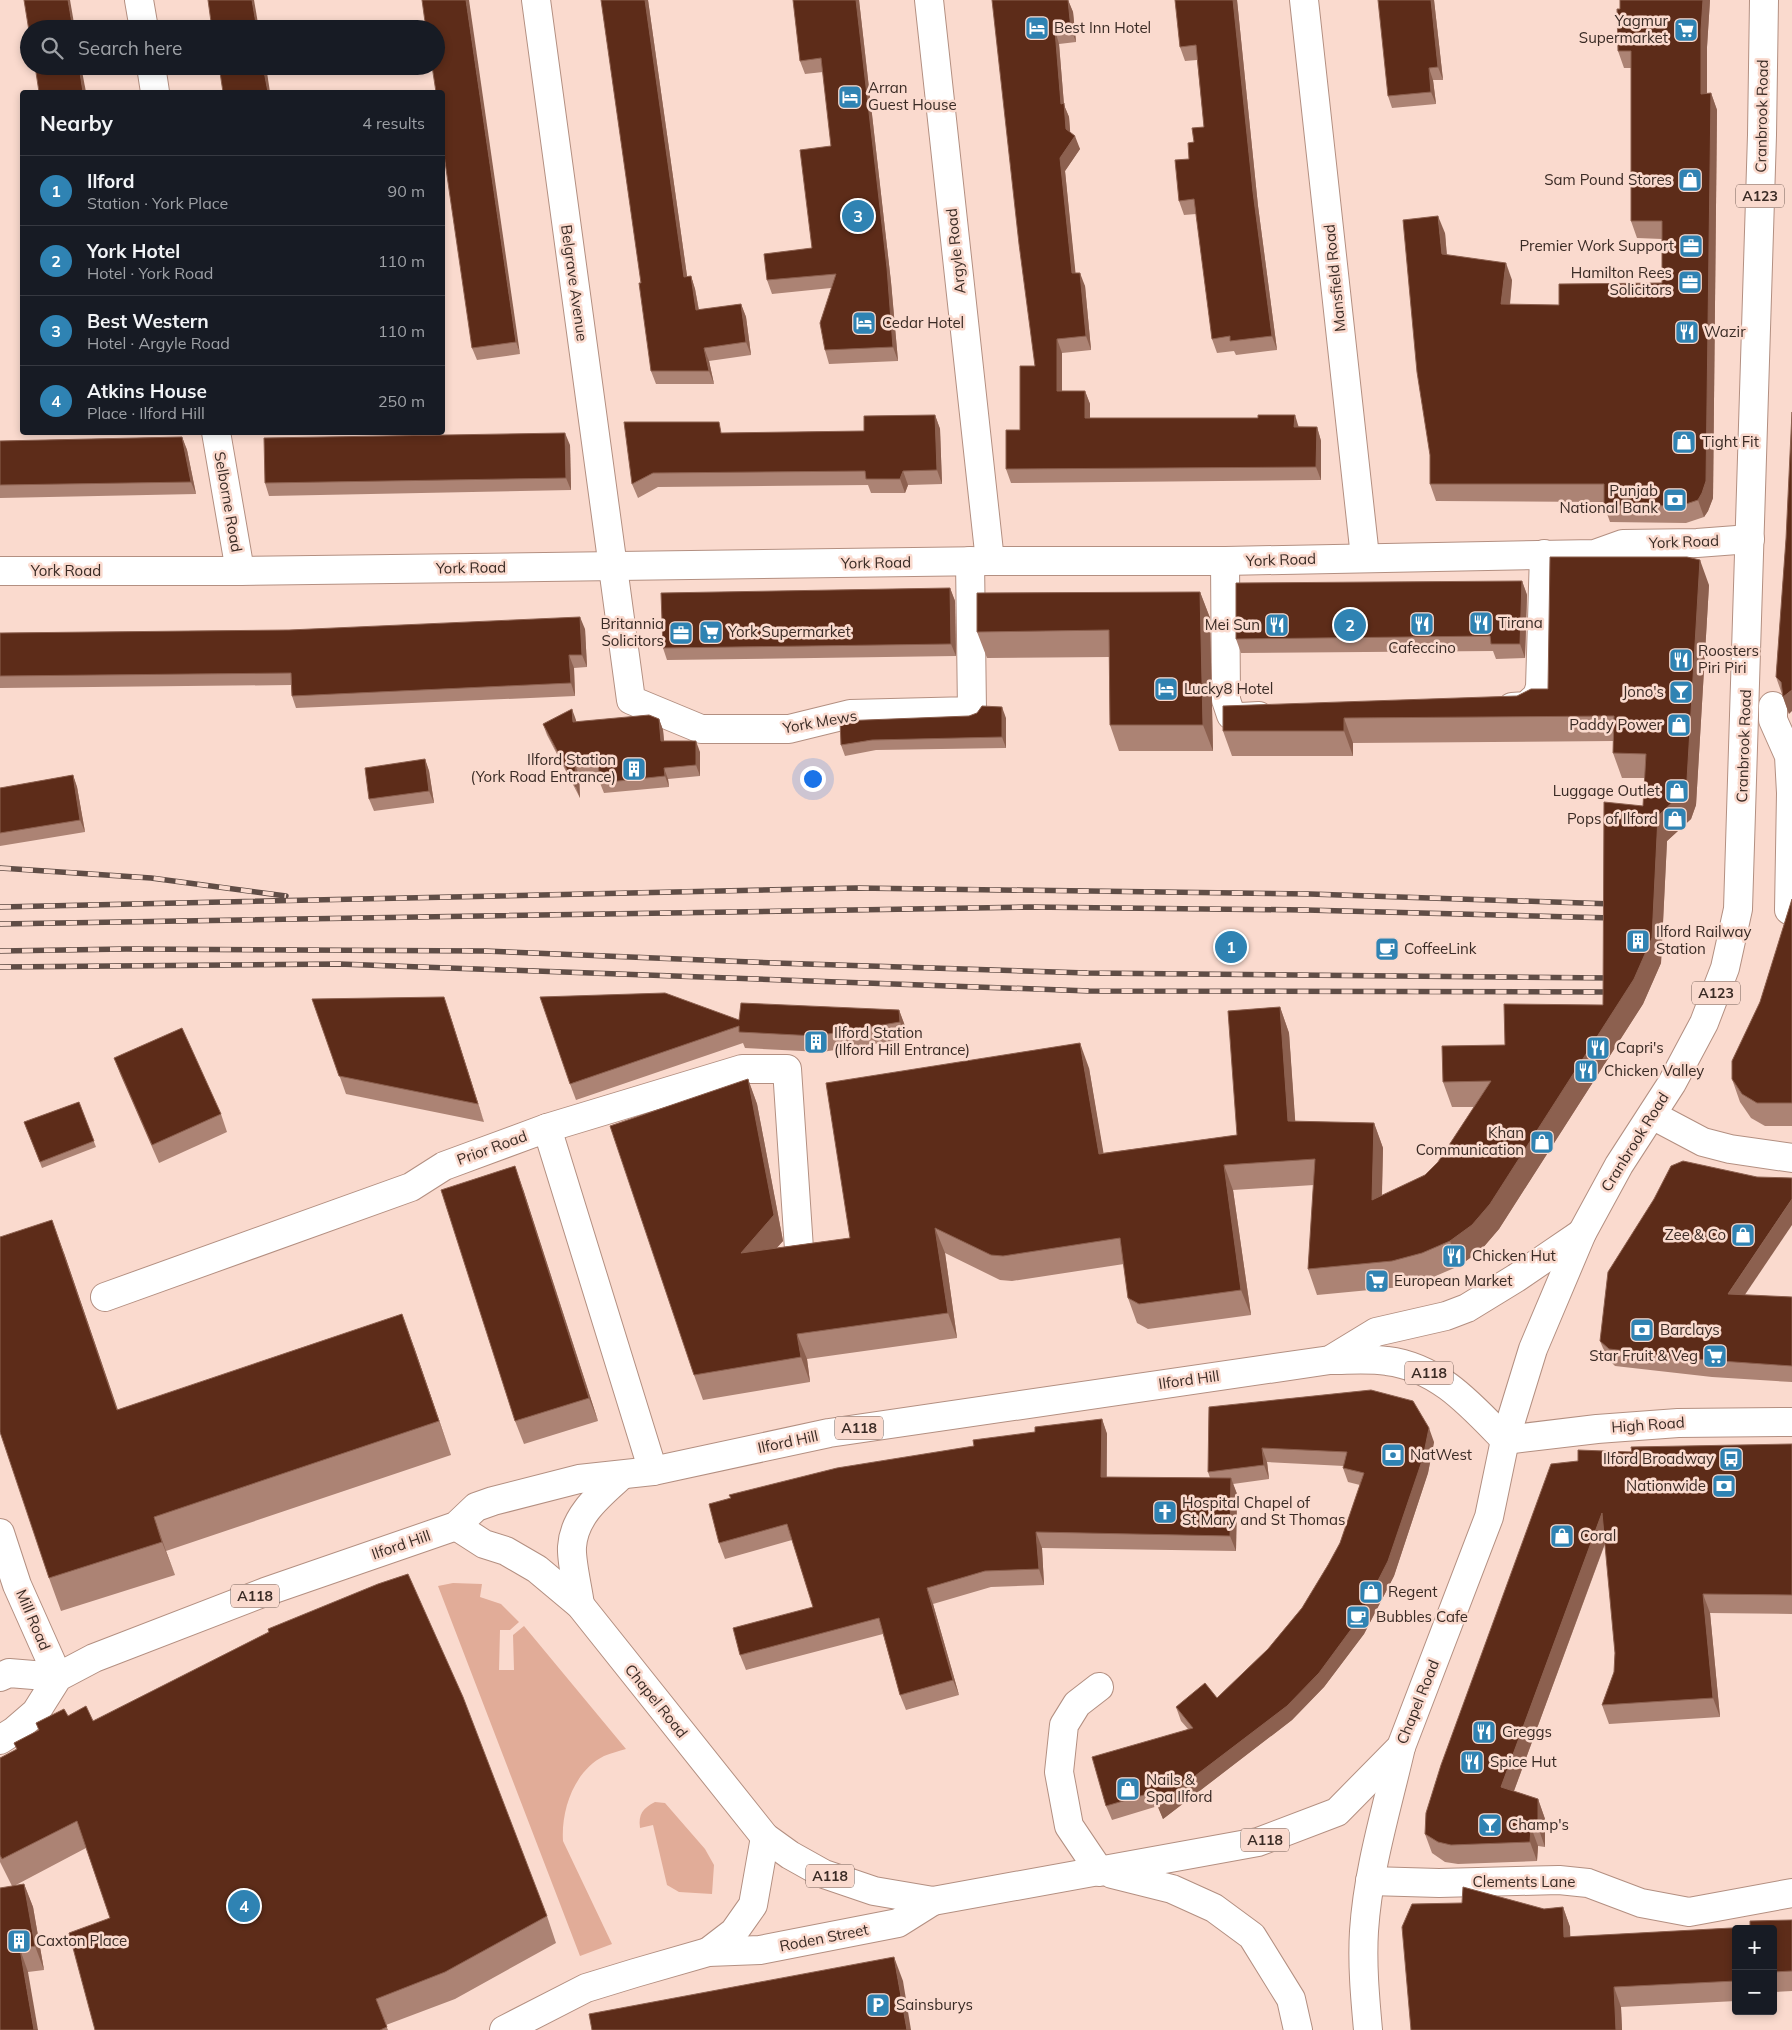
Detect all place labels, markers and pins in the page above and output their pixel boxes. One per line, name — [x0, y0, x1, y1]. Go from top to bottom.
place label: Yagmur Supermarket — [1579, 11, 1669, 47]
hotel icon: Best Inn Hotel — [1024, 15, 1050, 41]
supermarket icon: Yagmur Supermarket — [1673, 17, 1699, 43]
place label: Best Inn Hotel — [1054, 18, 1151, 37]
place label: Arran Guest House — [868, 78, 957, 114]
hotel icon: Arran Guest House — [837, 84, 863, 110]
shop icon: Sam Pound Stores — [1677, 167, 1703, 193]
place label: Sam Pound Stores — [1544, 170, 1672, 189]
pin: 3 — [842, 197, 874, 235]
office icon: Premier Work Support — [1678, 233, 1704, 259]
place label: Premier Work Support — [1520, 236, 1674, 255]
place label: Hamilton Rees Solicitors — [1571, 263, 1672, 299]
office icon: Hamilton Rees Solicitors — [1677, 269, 1703, 295]
hotel icon: Cedar Hotel — [851, 310, 877, 336]
place label: Cedar Hotel — [882, 313, 964, 332]
restaurant icon: Wazir — [1674, 319, 1700, 345]
place label: Wazir — [1704, 322, 1746, 341]
shop icon: Tight Fit — [1671, 429, 1697, 455]
place label: Tight Fit — [1702, 432, 1759, 451]
place label: Punjab National Bank — [1559, 481, 1658, 517]
bank icon: Punjab National Bank — [1662, 487, 1688, 513]
pin: 2 — [1334, 606, 1366, 644]
restaurant icon: Tirana — [1468, 610, 1494, 636]
restaurant icon: Cafeccino — [1409, 611, 1435, 637]
restaurant icon: Mei Sun — [1264, 612, 1290, 638]
place label: Tirana — [1498, 613, 1543, 632]
place label: Britannia Solicitors — [600, 614, 664, 650]
place label: Mei Sun — [1205, 615, 1260, 634]
supermarket icon: York Supermarket — [698, 619, 724, 645]
office icon: Britannia Solicitors — [668, 620, 694, 646]
place label: York Supermarket — [727, 622, 851, 641]
place label: Cafeccino — [1388, 638, 1456, 657]
place label: Roosters Piri Piri — [1698, 641, 1759, 677]
restaurant icon: Roosters Piri Piri — [1668, 647, 1694, 673]
hotel icon: Lucky8 Hotel — [1153, 676, 1179, 702]
place label: Lucky8 Hotel — [1184, 679, 1273, 698]
bar icon: Jono's — [1668, 679, 1694, 705]
place label: Jono's — [1622, 682, 1664, 701]
shop icon: Paddy Power — [1666, 712, 1692, 738]
place label: Paddy Power — [1569, 715, 1663, 734]
place label: Ilford Station (York Road Entrance) — [470, 750, 616, 786]
building icon: Ilford Station (York Road Entrance) — [621, 756, 647, 782]
shop icon: Luggage Outlet — [1664, 778, 1690, 804]
place label: Luggage Outlet — [1553, 781, 1660, 800]
shop icon: Pops of Ilford — [1662, 806, 1688, 832]
place label: Pops of Ilford — [1567, 809, 1658, 828]
place label: Ilford Railway Station — [1656, 922, 1751, 958]
pin: 1 — [1215, 928, 1247, 966]
building icon: Ilford Railway Station — [1625, 928, 1651, 954]
cafe icon: CoffeeLink — [1374, 936, 1400, 962]
place label: CoffeeLink — [1404, 939, 1477, 958]
place label: Ilford Station (Ilford Hill Entrance) — [834, 1023, 970, 1059]
building icon: Ilford Station (Ilford Hill Entrance) — [803, 1029, 829, 1055]
restaurant icon: Capri's — [1585, 1035, 1611, 1061]
place label: Capri's — [1616, 1038, 1664, 1057]
restaurant icon: Chicken Valley — [1573, 1058, 1599, 1084]
place label: Chicken Valley — [1604, 1061, 1704, 1080]
place label: Khan Communication — [1416, 1123, 1524, 1159]
shop icon: Khan Communication — [1529, 1129, 1555, 1155]
shop icon: Zee & Co — [1730, 1222, 1756, 1248]
place label: Zee & Co — [1665, 1225, 1726, 1244]
restaurant icon: Chicken Hut — [1441, 1243, 1467, 1269]
place label: Chicken Hut — [1472, 1246, 1556, 1265]
supermarket icon: European Market — [1364, 1268, 1390, 1294]
place label: European Market — [1394, 1271, 1513, 1290]
bank icon: Barclays — [1629, 1317, 1655, 1343]
place label: Barclays — [1660, 1320, 1720, 1339]
supermarket icon: Star Fruit & Veg — [1702, 1343, 1728, 1369]
place label: Star Fruit & Veg — [1589, 1346, 1698, 1365]
bank icon: NatWest — [1380, 1442, 1406, 1468]
place label: NatWest — [1410, 1445, 1472, 1464]
bus stop icon: Ilford Broadway — [1718, 1446, 1744, 1472]
place label: Ilford Broadway — [1603, 1449, 1714, 1468]
bank icon: Nationwide — [1711, 1473, 1737, 1499]
place label: Nationwide — [1626, 1476, 1706, 1495]
place label: Hospital Chapel of St Mary and St Thomas — [1182, 1493, 1345, 1529]
church icon: Hospital Chapel of St Mary and St Thomas — [1152, 1499, 1178, 1525]
shop icon: Coral — [1549, 1523, 1575, 1549]
place label: Coral — [1580, 1526, 1616, 1545]
shop icon: Regent — [1358, 1579, 1384, 1605]
place label: Regent — [1388, 1582, 1438, 1601]
cafe icon: Bubbles Cafe — [1345, 1604, 1371, 1630]
place label: Bubbles Cafe — [1376, 1607, 1468, 1626]
restaurant icon: Greggs — [1471, 1719, 1497, 1745]
place label: Greggs — [1502, 1722, 1552, 1741]
restaurant icon: Spice Hut — [1459, 1749, 1485, 1775]
place label: Spice Hut — [1490, 1752, 1557, 1771]
place label: Nails & Spa Ilford — [1146, 1770, 1213, 1806]
shop icon: Nails & Spa Ilford — [1115, 1776, 1141, 1802]
bar icon: Champ's — [1477, 1812, 1503, 1838]
place label: Champ's — [1508, 1815, 1569, 1834]
pin: 4 — [228, 1887, 260, 1925]
building icon: Caxton Place — [6, 1928, 32, 1954]
place label: Caxton Place — [36, 1931, 127, 1950]
parking icon: Sainsburys — [865, 1992, 891, 2018]
place label: Sainsburys — [896, 1995, 973, 2014]

